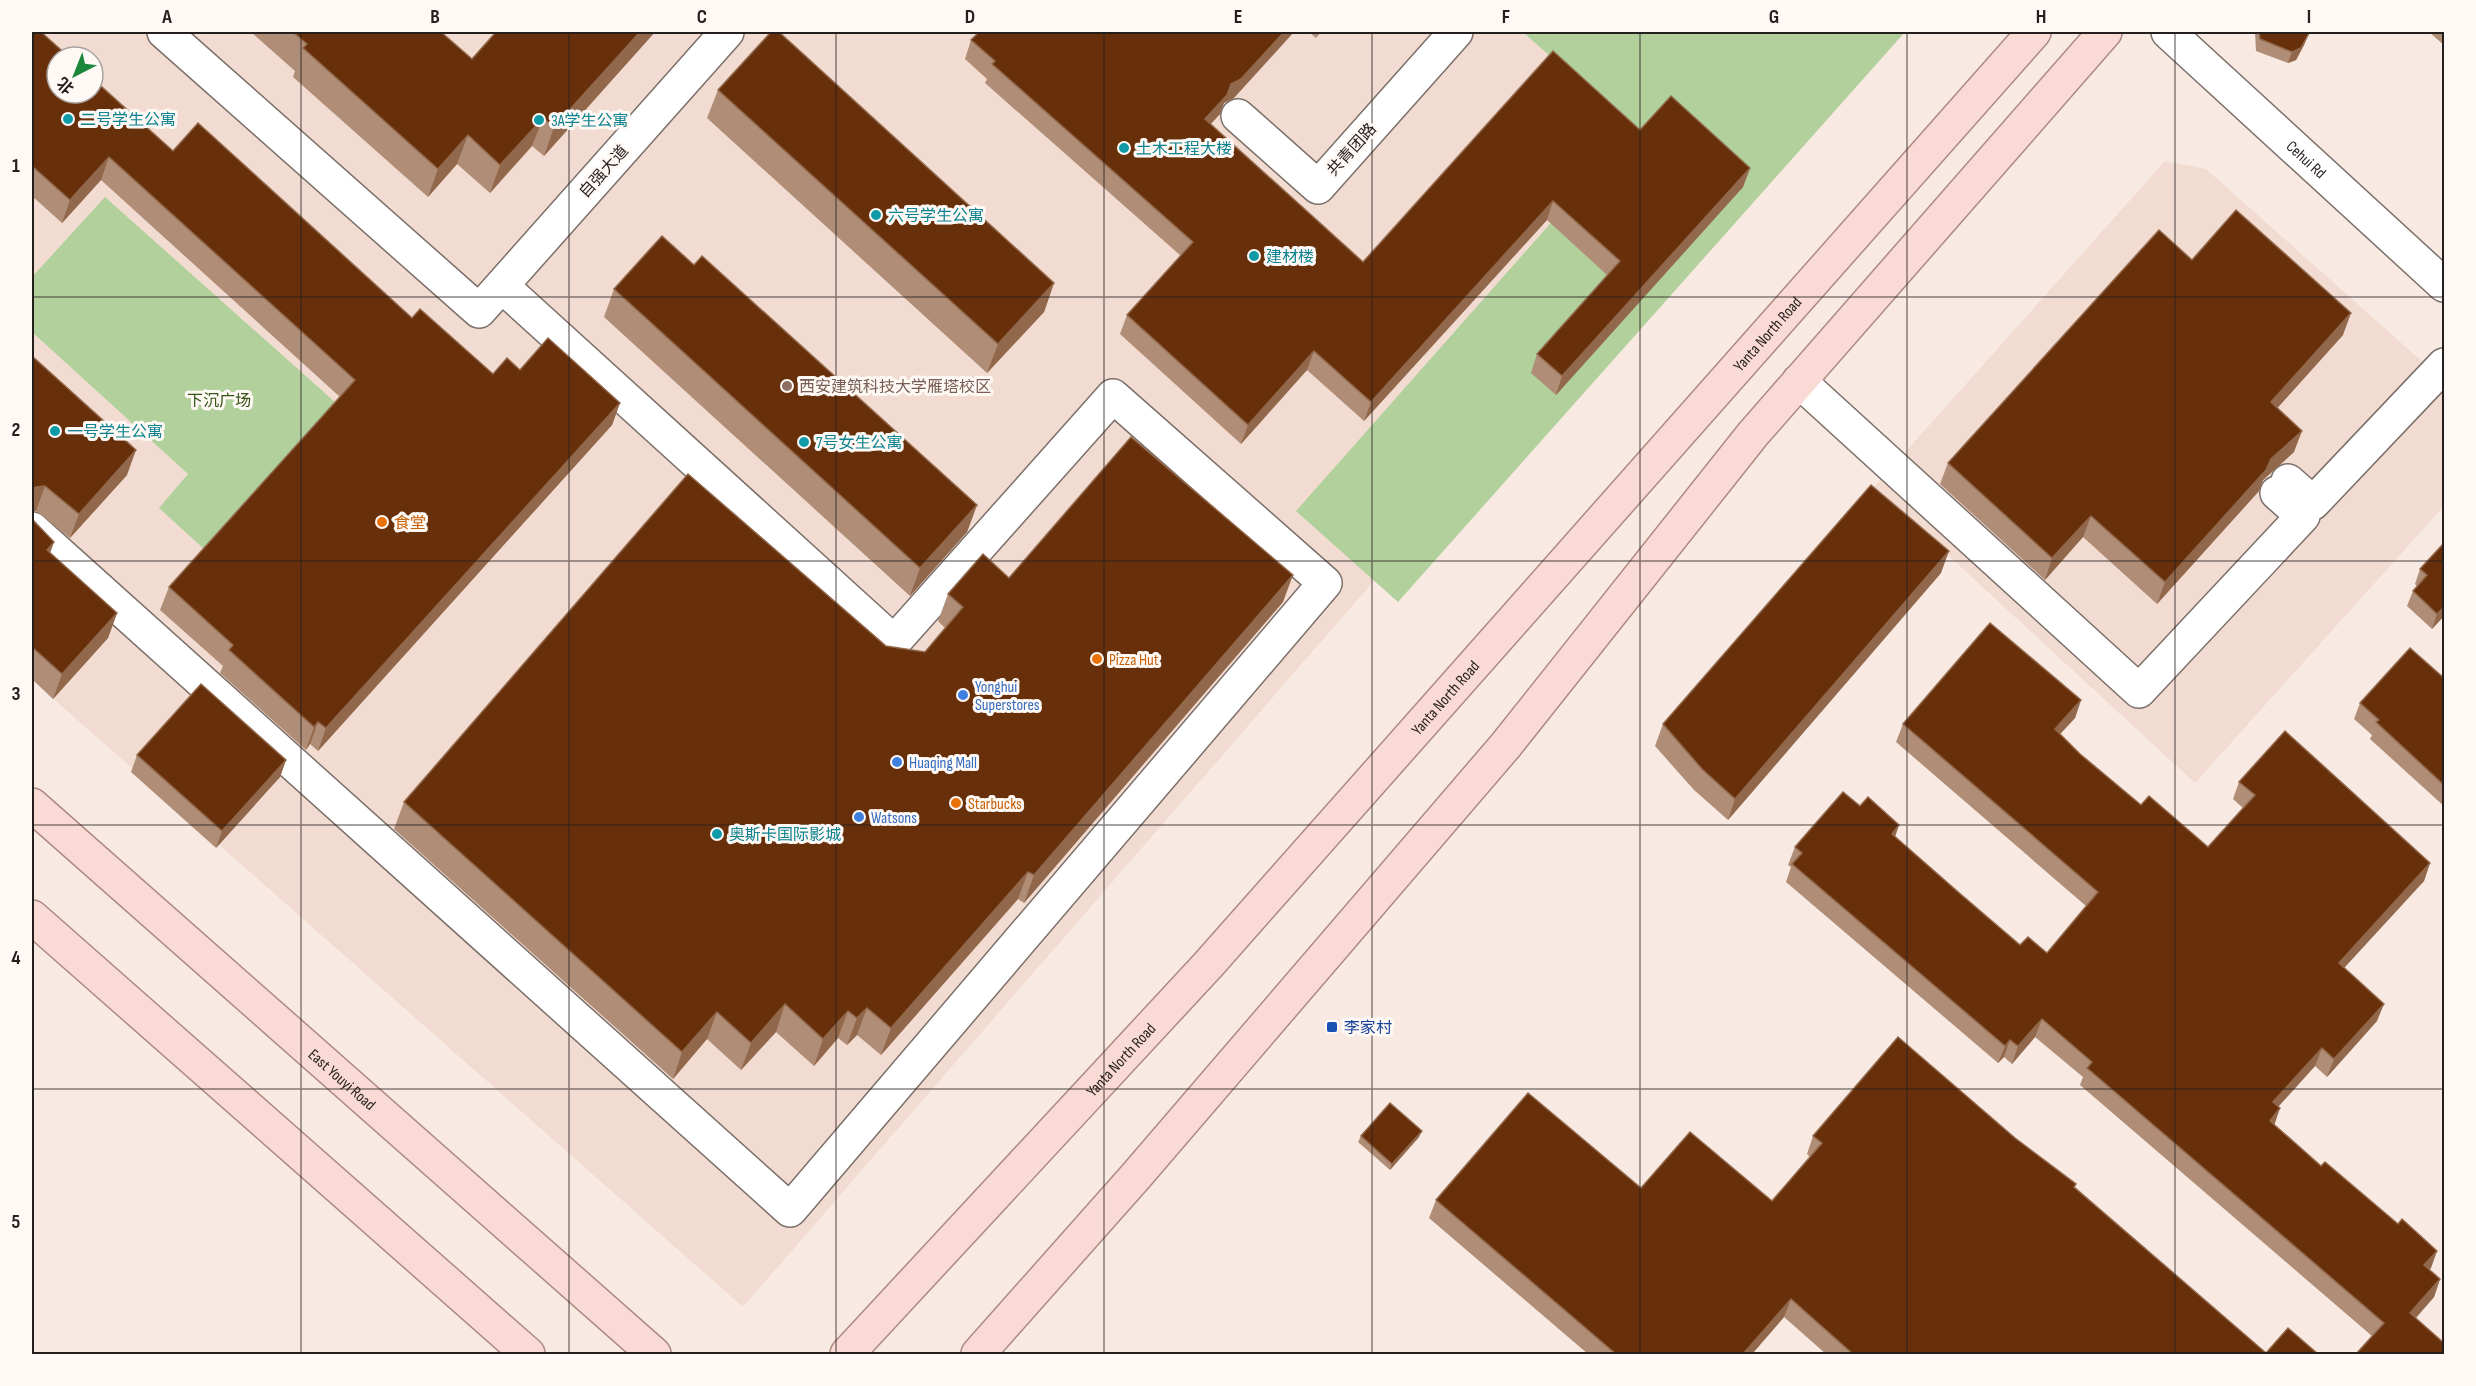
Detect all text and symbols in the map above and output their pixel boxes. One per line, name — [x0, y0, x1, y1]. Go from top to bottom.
text: A — [161, 5, 172, 29]
text: B — [430, 5, 440, 29]
text: C — [697, 5, 707, 29]
text: D — [965, 5, 975, 29]
text: E — [1234, 5, 1242, 29]
text: F — [1502, 5, 1510, 29]
text: G — [1769, 5, 1779, 29]
text: H — [2036, 5, 2046, 29]
text: I — [2307, 5, 2311, 29]
north arrow — [45, 45, 105, 105]
text: 北 — [54, 73, 78, 97]
place label: 二号学生公寓 — [80, 111, 176, 130]
marker: 二号学生公寓 — [61, 112, 75, 126]
place label: 3A学生公寓 — [551, 112, 629, 131]
marker: 3A学生公寓 — [532, 113, 546, 127]
street label: 共青团路 — [1324, 120, 1381, 180]
street label: Cehui Rd — [2282, 137, 2329, 183]
place label: 土木工程大楼 — [1136, 140, 1232, 159]
marker: 土木工程大楼 — [1117, 141, 1131, 155]
street label: 自强大道 — [576, 142, 633, 202]
text: 1 — [12, 154, 20, 178]
place label: 六号学生公寓 — [888, 207, 984, 226]
marker: 六号学生公寓 — [869, 208, 883, 222]
place label: 建材楼 — [1266, 248, 1314, 267]
marker: 建材楼 — [1247, 249, 1261, 263]
street label: Yanta North Road — [1730, 293, 1806, 376]
place label: 西安建筑科技大学雁塔校区 — [799, 378, 991, 397]
marker: 西安建筑科技大学雁塔校区 — [780, 379, 794, 393]
park label: 下沉广场 — [187, 392, 251, 411]
text: 2 — [12, 418, 20, 442]
place label: 一号学生公寓 — [67, 423, 163, 442]
marker: 一号学生公寓 — [48, 424, 62, 438]
place label: 7号女生公寓 — [816, 434, 902, 453]
marker: 7号女生公寓 — [797, 435, 811, 449]
place label: 食堂 — [394, 514, 426, 533]
marker: 食堂 — [375, 515, 389, 529]
place label: Pizza Hut — [1109, 651, 1159, 670]
marker: Pizza Hut — [1090, 652, 1104, 666]
street label: Yanta North Road — [1408, 657, 1484, 740]
place label: Yonghui Superstores — [975, 678, 1040, 715]
text: 3 — [12, 682, 21, 706]
marker: Yonghui Superstores — [956, 688, 970, 702]
place label: Huaqing Mall — [909, 754, 977, 773]
marker: Huaqing Mall — [890, 755, 904, 769]
place label: Starbucks — [968, 795, 1022, 814]
marker: Starbucks — [949, 796, 963, 810]
place label: Watsons — [871, 809, 917, 828]
marker: Watsons — [852, 810, 866, 824]
place label: 奥斯卡国际影城 — [729, 826, 841, 845]
marker: 奥斯卡国际影城 — [710, 827, 724, 841]
text: 4 — [11, 946, 21, 970]
place label: 李家村 — [1344, 1019, 1392, 1038]
street label: Yanta North Road — [1083, 1020, 1160, 1101]
marker: 李家村 — [1325, 1020, 1339, 1034]
street label: East Youyi Road — [304, 1045, 379, 1115]
text: 5 — [12, 1210, 21, 1234]

